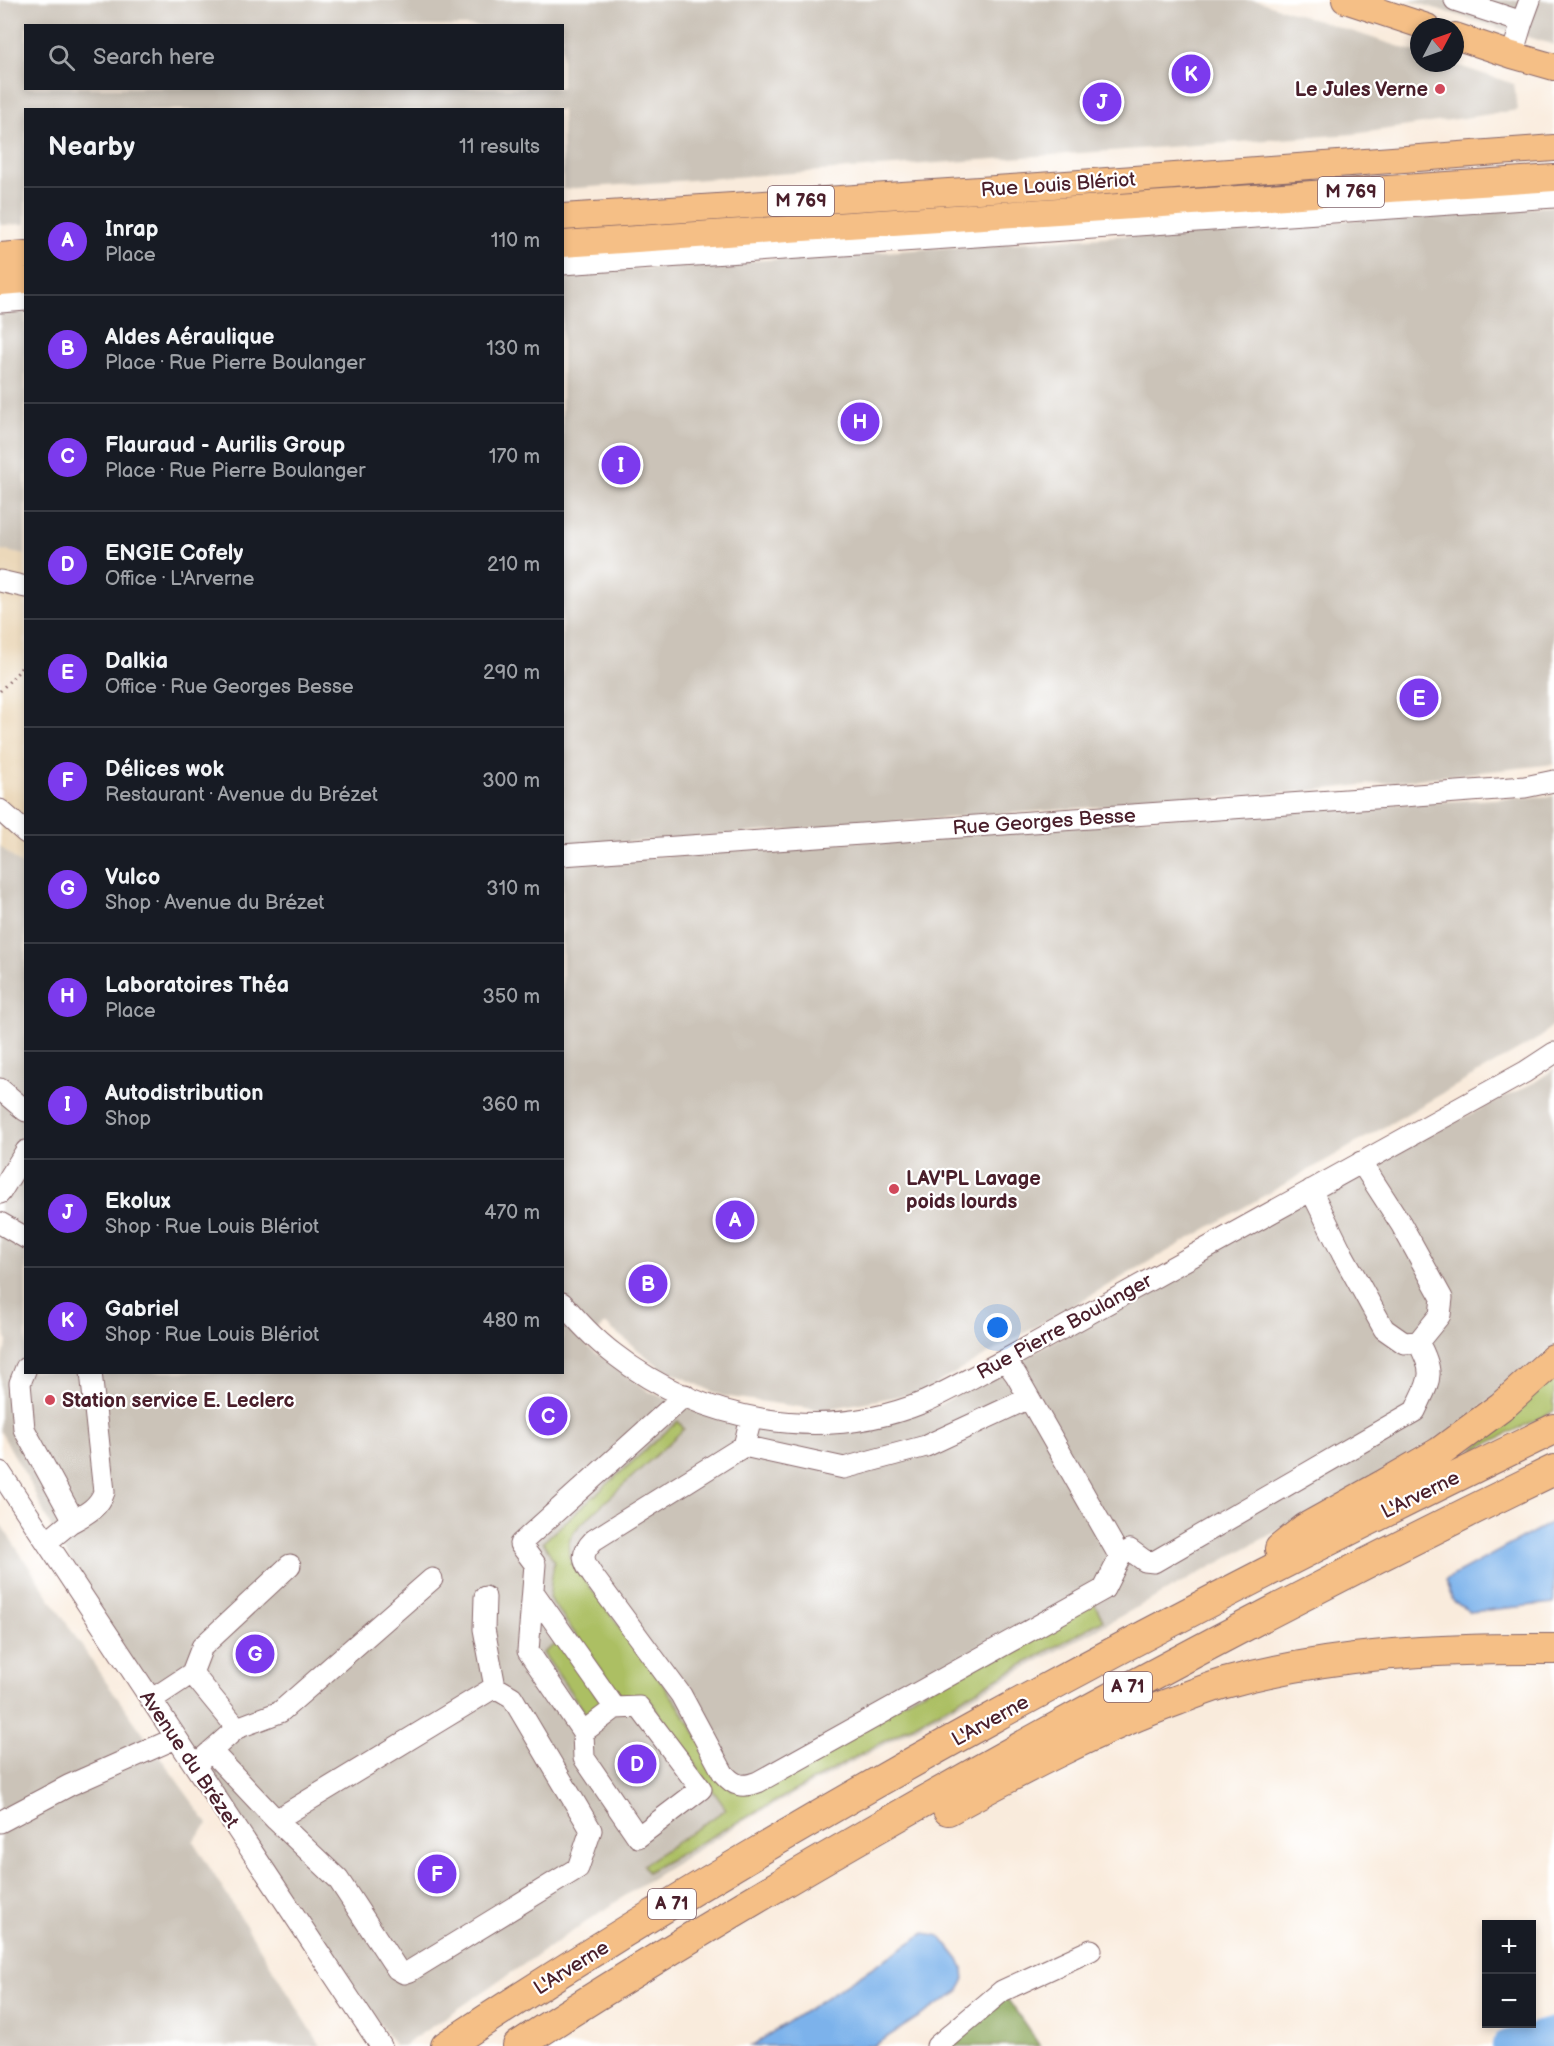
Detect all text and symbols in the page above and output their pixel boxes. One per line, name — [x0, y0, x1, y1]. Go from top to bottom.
north arrow — [1410, 18, 1464, 72]
search box — [24, 24, 564, 90]
icon: search — [45, 41, 78, 74]
text: Search here — [93, 44, 215, 71]
pin: K — [1172, 52, 1210, 97]
place label: Le Jules Verne — [1295, 78, 1428, 102]
pin: J — [1082, 80, 1122, 124]
marker: Le Jules Verne — [1433, 82, 1447, 96]
text: Nearby — [48, 132, 135, 163]
text: 11 results — [459, 135, 540, 159]
street label: Rue Louis Blériot — [980, 168, 1136, 202]
road number: M 769 — [1318, 177, 1384, 207]
road number: M 769 — [768, 186, 834, 216]
text: Inrap — [105, 216, 158, 243]
text: A — [61, 229, 74, 253]
text: 110 m — [491, 229, 540, 253]
text: Place — [105, 243, 156, 267]
text: Aldes Aéraulique — [105, 324, 275, 351]
text: B — [60, 337, 75, 361]
text: 130 m — [486, 337, 540, 361]
text: Place · Rue Pierre Boulanger — [105, 351, 365, 375]
pin: H — [840, 400, 880, 444]
text: Flauraud - Aurilis Group — [105, 432, 345, 459]
pin: I — [602, 442, 640, 488]
text: C — [60, 445, 75, 469]
text: 170 m — [489, 445, 540, 469]
text: Place · Rue Pierre Boulanger — [105, 459, 365, 483]
text: ENGIE Cofely — [105, 540, 243, 567]
text: D — [61, 553, 74, 577]
text: 210 m — [487, 553, 540, 577]
text: Office · L'Arverne — [105, 567, 254, 591]
text: Dalkia — [105, 648, 168, 675]
text: E — [61, 661, 74, 685]
text: 290 m — [483, 661, 540, 685]
text: Office · Rue Georges Besse — [105, 675, 354, 699]
pin: E — [1400, 676, 1438, 720]
text: Délices wok — [105, 756, 224, 783]
text: F — [61, 769, 74, 793]
text: 300 m — [482, 769, 540, 793]
text: Restaurant · Avenue du Brézet — [105, 783, 378, 807]
street label: Rue Georges Besse — [952, 804, 1137, 840]
text: Vulco — [105, 864, 160, 891]
text: G — [60, 877, 75, 901]
text: 310 m — [486, 877, 540, 901]
text: Shop · Avenue du Brézet — [105, 891, 325, 915]
text: Laboratoires Théa — [105, 972, 289, 999]
text: H — [60, 985, 75, 1009]
text: 350 m — [483, 985, 540, 1009]
text: Place — [105, 999, 156, 1023]
text: Autodistribution — [105, 1080, 264, 1107]
text: I — [64, 1093, 71, 1117]
text: 360 m — [482, 1093, 540, 1117]
text: Shop — [105, 1107, 151, 1131]
place label: LAV'PL Lavage poids lourds — [906, 1167, 1041, 1214]
marker: LAV'PL Lavage poids lourds — [887, 1182, 901, 1196]
text: Ekolux — [105, 1188, 170, 1215]
pin: A — [716, 1198, 754, 1242]
text: J — [62, 1201, 73, 1225]
text: 470 m — [484, 1201, 540, 1225]
text: Shop · Rue Louis Blériot — [105, 1215, 319, 1239]
pin: B — [628, 1262, 668, 1306]
street label: Rue Pierre Boulanger — [973, 1268, 1157, 1385]
text: Gabriel — [105, 1296, 179, 1323]
text: K — [61, 1309, 74, 1333]
text: 480 m — [482, 1309, 540, 1333]
your location — [983, 1313, 1012, 1342]
text: Shop · Rue Louis Blériot — [105, 1323, 319, 1347]
place label: Station service E. Leclerc — [62, 1389, 295, 1413]
marker: Station service E. Leclerc — [43, 1393, 57, 1407]
pin: C — [528, 1394, 568, 1438]
street label: L'Arverne — [1377, 1466, 1464, 1524]
pin: G — [236, 1632, 274, 1676]
road number: A 71 — [1104, 1672, 1152, 1702]
street label: Avenue du Brézet — [134, 1686, 244, 1833]
street label: L'Arverne — [948, 1690, 1033, 1752]
pin: D — [618, 1742, 656, 1786]
pin: F — [418, 1852, 456, 1896]
road number: A 71 — [648, 1889, 696, 1919]
map controls — [1482, 1920, 1536, 2028]
button: + — [1482, 1920, 1536, 1974]
street label: L'Arverne — [529, 1935, 614, 2000]
button: − — [1482, 1974, 1536, 2028]

